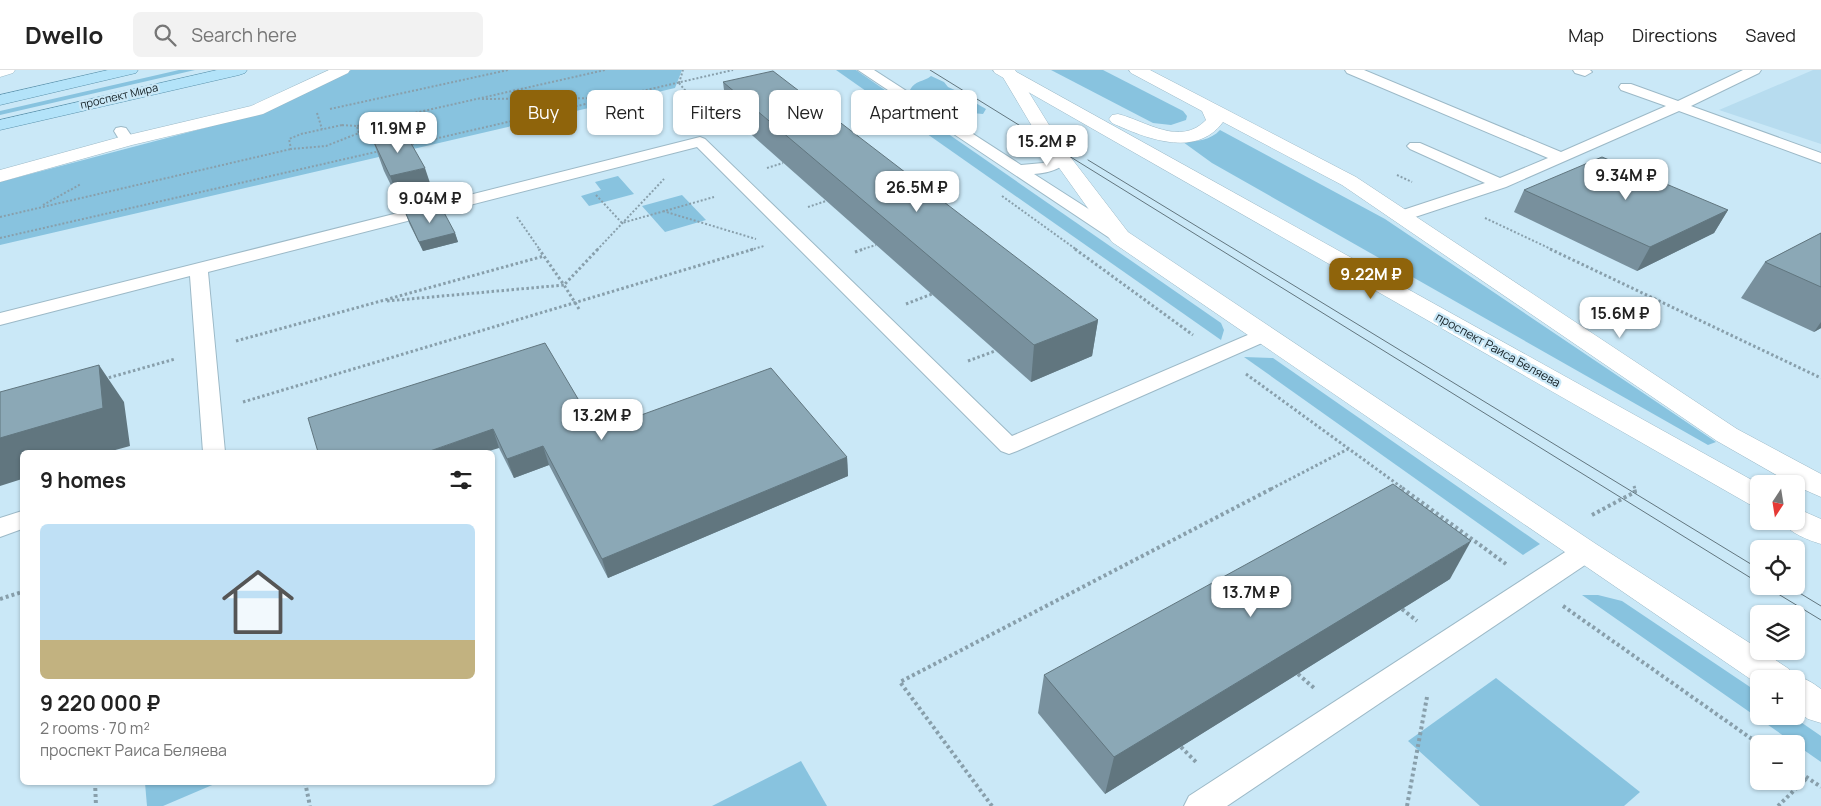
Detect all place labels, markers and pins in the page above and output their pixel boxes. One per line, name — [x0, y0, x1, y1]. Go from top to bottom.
pin: 11.9M ₽ — [352, 112, 444, 154]
pin: 15.2M ₽ — [1001, 124, 1093, 167]
pin: 9.34M ₽ — [1580, 158, 1672, 201]
pin: 26.5M ₽ — [871, 170, 963, 213]
pin: 9.04M ₽ — [384, 182, 476, 224]
pin: 9.22M ₽ — [1325, 258, 1417, 300]
pin: 15.6M ₽ — [1574, 296, 1666, 339]
pin: 13.2M ₽ — [556, 398, 648, 441]
pin: 13.7M ₽ — [1205, 576, 1297, 618]

